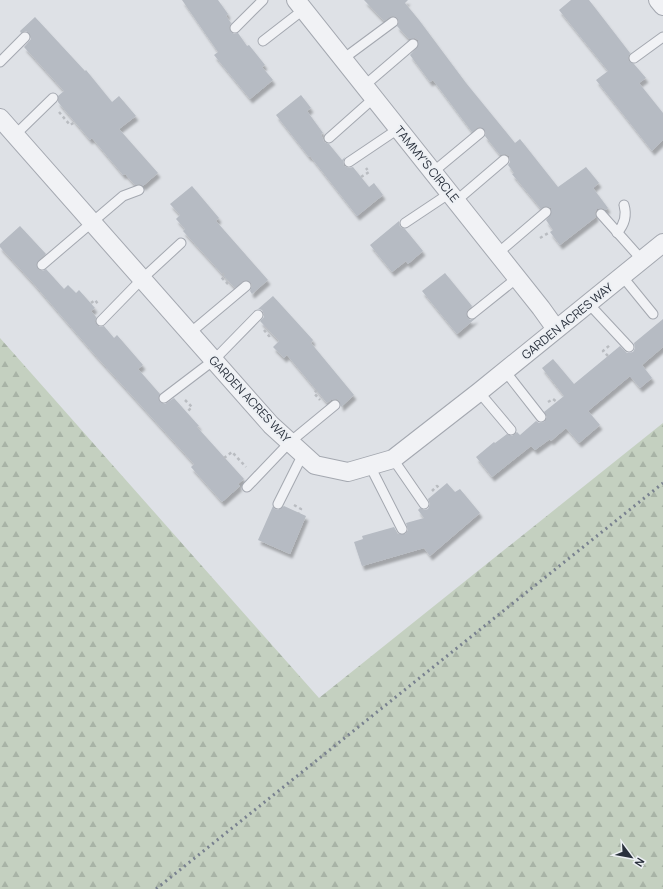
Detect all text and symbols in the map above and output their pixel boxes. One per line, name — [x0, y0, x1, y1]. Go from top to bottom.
street label: TAMMY'S CIRCLE — [391, 122, 463, 206]
street label: GARDEN ACRES WAY — [518, 279, 616, 363]
street label: GARDEN ACRES WAY — [205, 352, 295, 446]
north arrow — [611, 837, 651, 877]
text: N — [631, 855, 648, 870]

